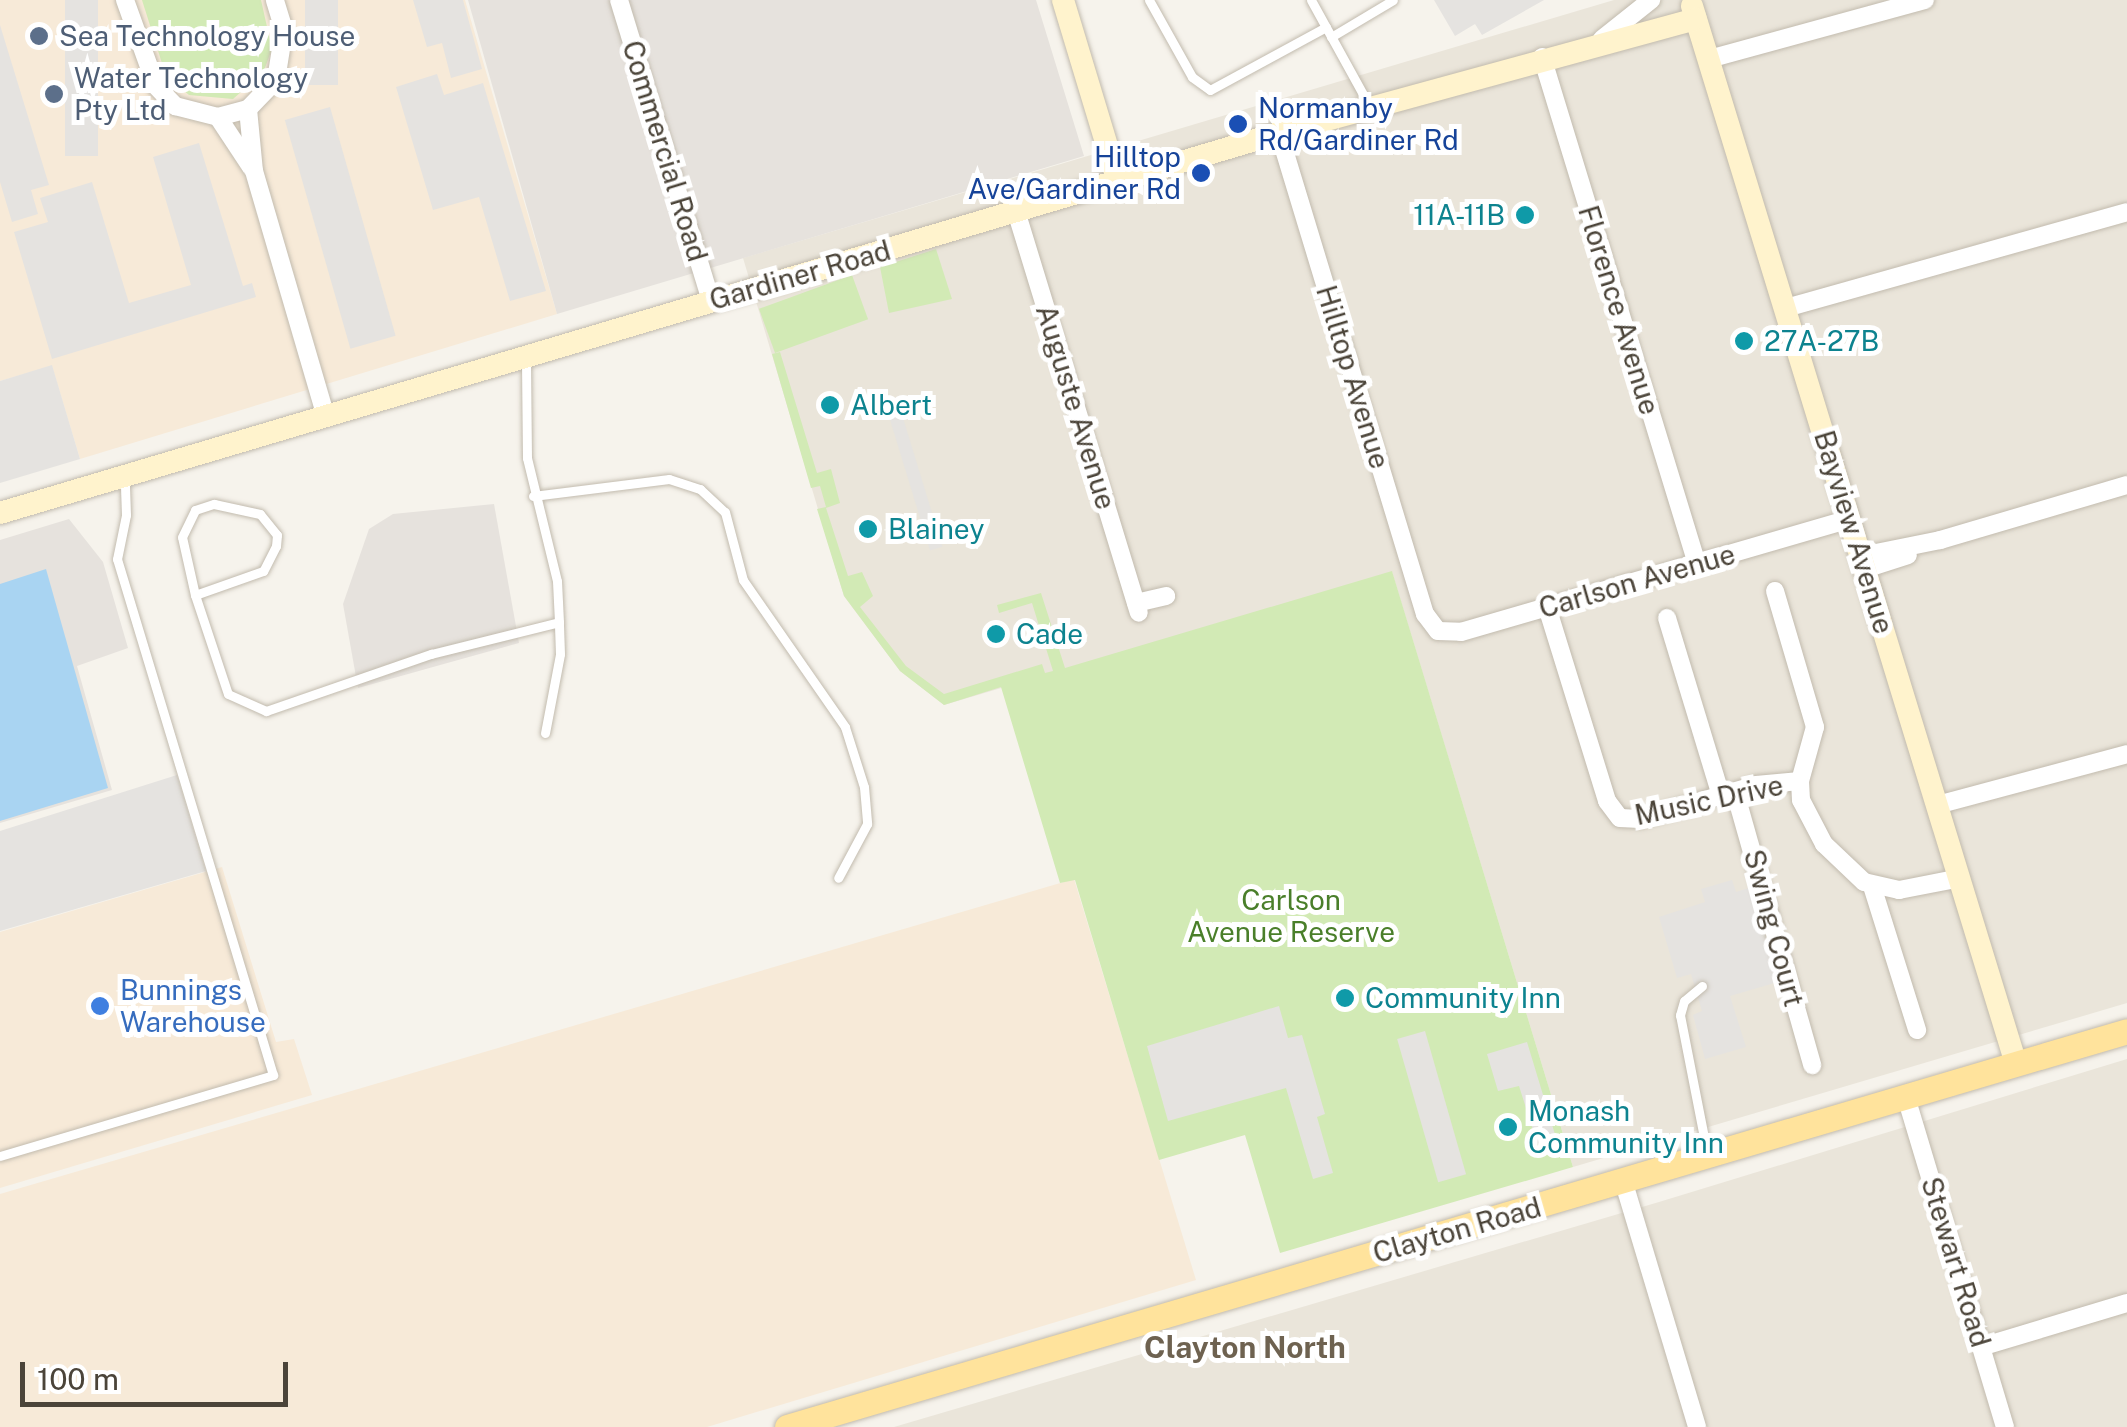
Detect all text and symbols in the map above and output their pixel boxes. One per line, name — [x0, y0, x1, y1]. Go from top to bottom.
place label: Sea Technology House — [59, 19, 355, 53]
marker: Sea Technology House — [28, 25, 50, 47]
street label: Commercial Road — [615, 37, 715, 265]
place label: Water Technology Pty Ltd — [74, 61, 308, 127]
marker: Water Technology Pty Ltd — [43, 83, 65, 105]
place label: Normanby Rd/Gardiner Rd — [1258, 91, 1459, 157]
marker: Normanby Rd/Gardiner Rd — [1227, 113, 1249, 135]
place label: Hilltop Ave/Gardiner Rd — [968, 140, 1181, 206]
marker: Hilltop Ave/Gardiner Rd — [1190, 162, 1212, 184]
place label: 11A-11B — [1413, 198, 1505, 232]
street label: Florence Avenue — [1571, 201, 1667, 419]
marker: 11A-11B — [1514, 204, 1536, 226]
street label: Gardiner Road — [706, 233, 894, 317]
street label: Hilltop Avenue — [1309, 281, 1397, 473]
street label: Auguste Avenue — [1029, 301, 1123, 513]
place label: 27A-27B — [1764, 324, 1879, 358]
marker: 27A-27B — [1733, 330, 1755, 352]
place label: Albert — [850, 388, 932, 422]
marker: Albert — [819, 394, 841, 416]
street label: Bayview Avenue — [1807, 426, 1901, 638]
place label: Blainey — [888, 512, 985, 546]
marker: Blainey — [857, 518, 879, 540]
street label: Carlson Avenue — [1535, 537, 1739, 625]
place label: Cade — [1016, 617, 1083, 651]
marker: Cade — [985, 623, 1007, 645]
street label: Music Drive — [1632, 768, 1786, 832]
street label: Swing Court — [1737, 846, 1811, 1010]
park label: Carlson Avenue Reserve — [1187, 883, 1395, 949]
place label: Bunnings Warehouse — [120, 973, 266, 1039]
place label: Community Inn — [1365, 981, 1561, 1015]
marker: Community Inn — [1334, 987, 1356, 1009]
marker: Bunnings Warehouse — [89, 995, 111, 1017]
place label: Monash Community Inn — [1528, 1094, 1724, 1160]
marker: Monash Community Inn — [1497, 1116, 1519, 1138]
street label: Stewart Road — [1914, 1173, 1998, 1351]
street label: Clayton Road — [1369, 1190, 1545, 1270]
district label: Clayton North — [1144, 1329, 1346, 1365]
scale bar — [25, 1342, 292, 1404]
text: 100 m — [37, 1361, 119, 1397]

